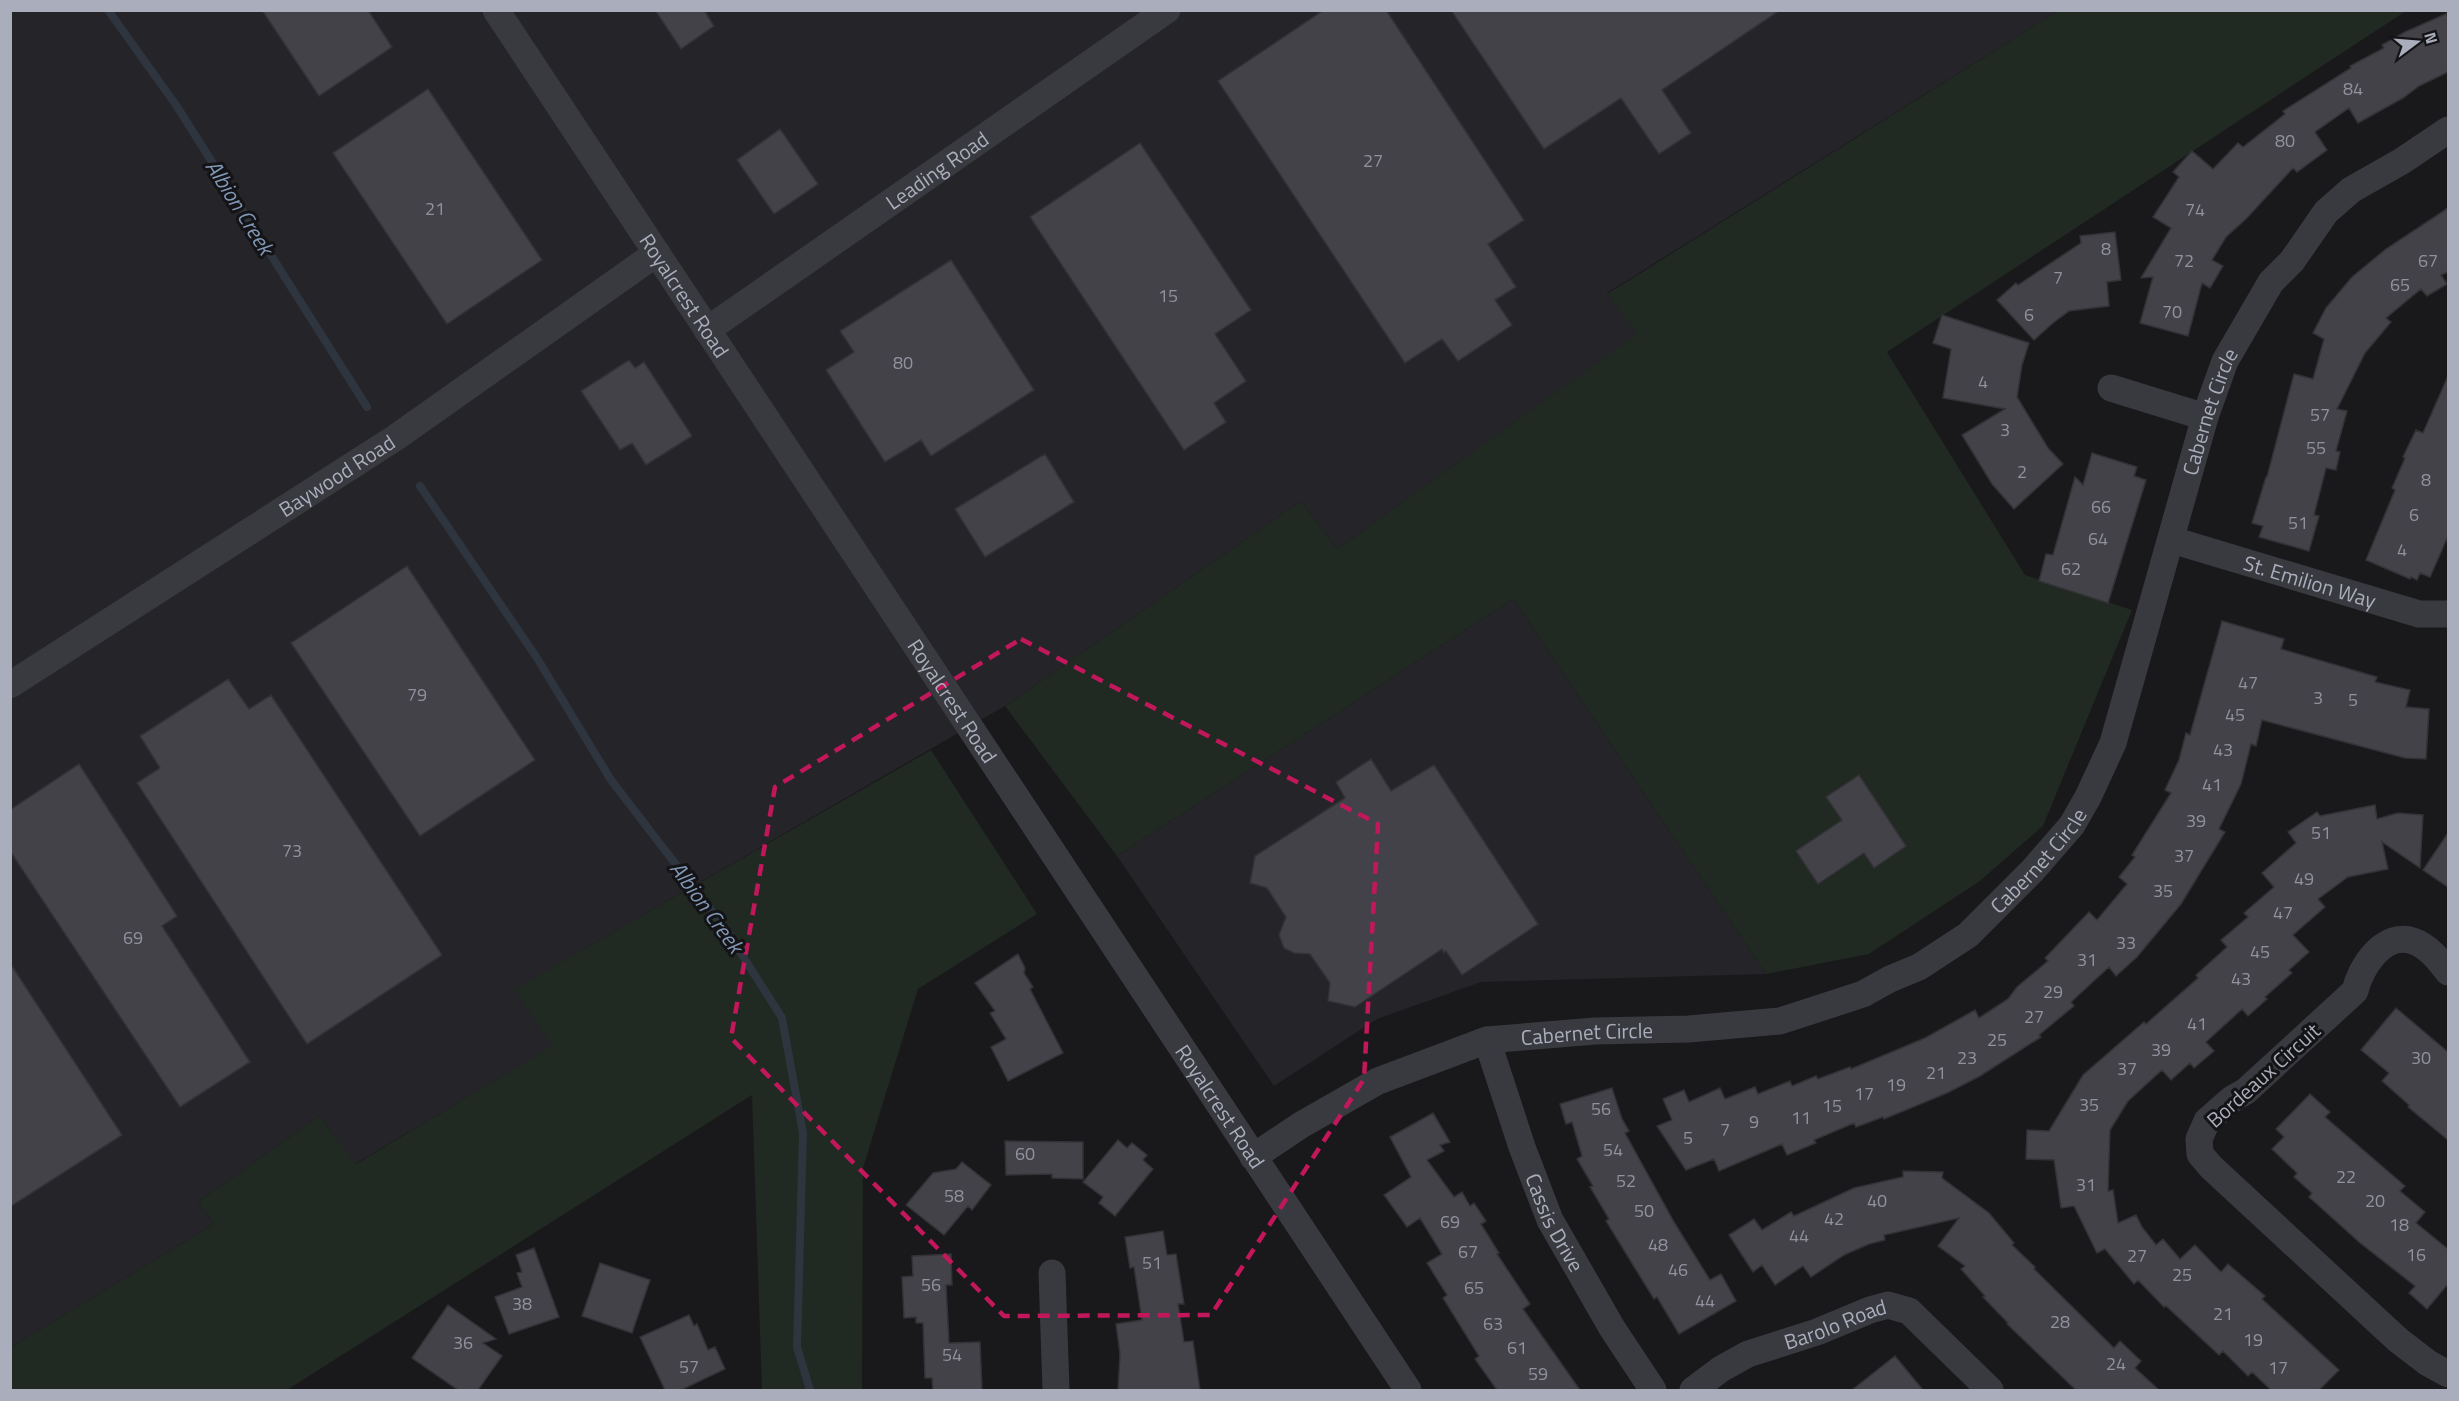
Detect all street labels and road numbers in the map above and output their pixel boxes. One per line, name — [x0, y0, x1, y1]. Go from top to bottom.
street label: Leading Road — [879, 123, 995, 217]
street label: Royalcrest Road — [632, 227, 737, 364]
street label: Cabernet Circle — [2173, 342, 2245, 479]
street label: Baywood Road — [272, 426, 401, 525]
street label: St. Emilion Way — [2240, 546, 2380, 616]
street label: Royalcrest Road — [900, 632, 1005, 769]
street label: Cabernet Circle — [1982, 802, 2094, 921]
street label: Cabernet Circle — [1519, 1014, 1653, 1053]
street label: Bordeaux Circuit — [2199, 1015, 2328, 1135]
street label: Royalcrest Road — [1168, 1038, 1273, 1175]
street label: Cassis Drive — [1518, 1169, 1592, 1278]
street label: Barolo Road — [1780, 1290, 1890, 1358]

